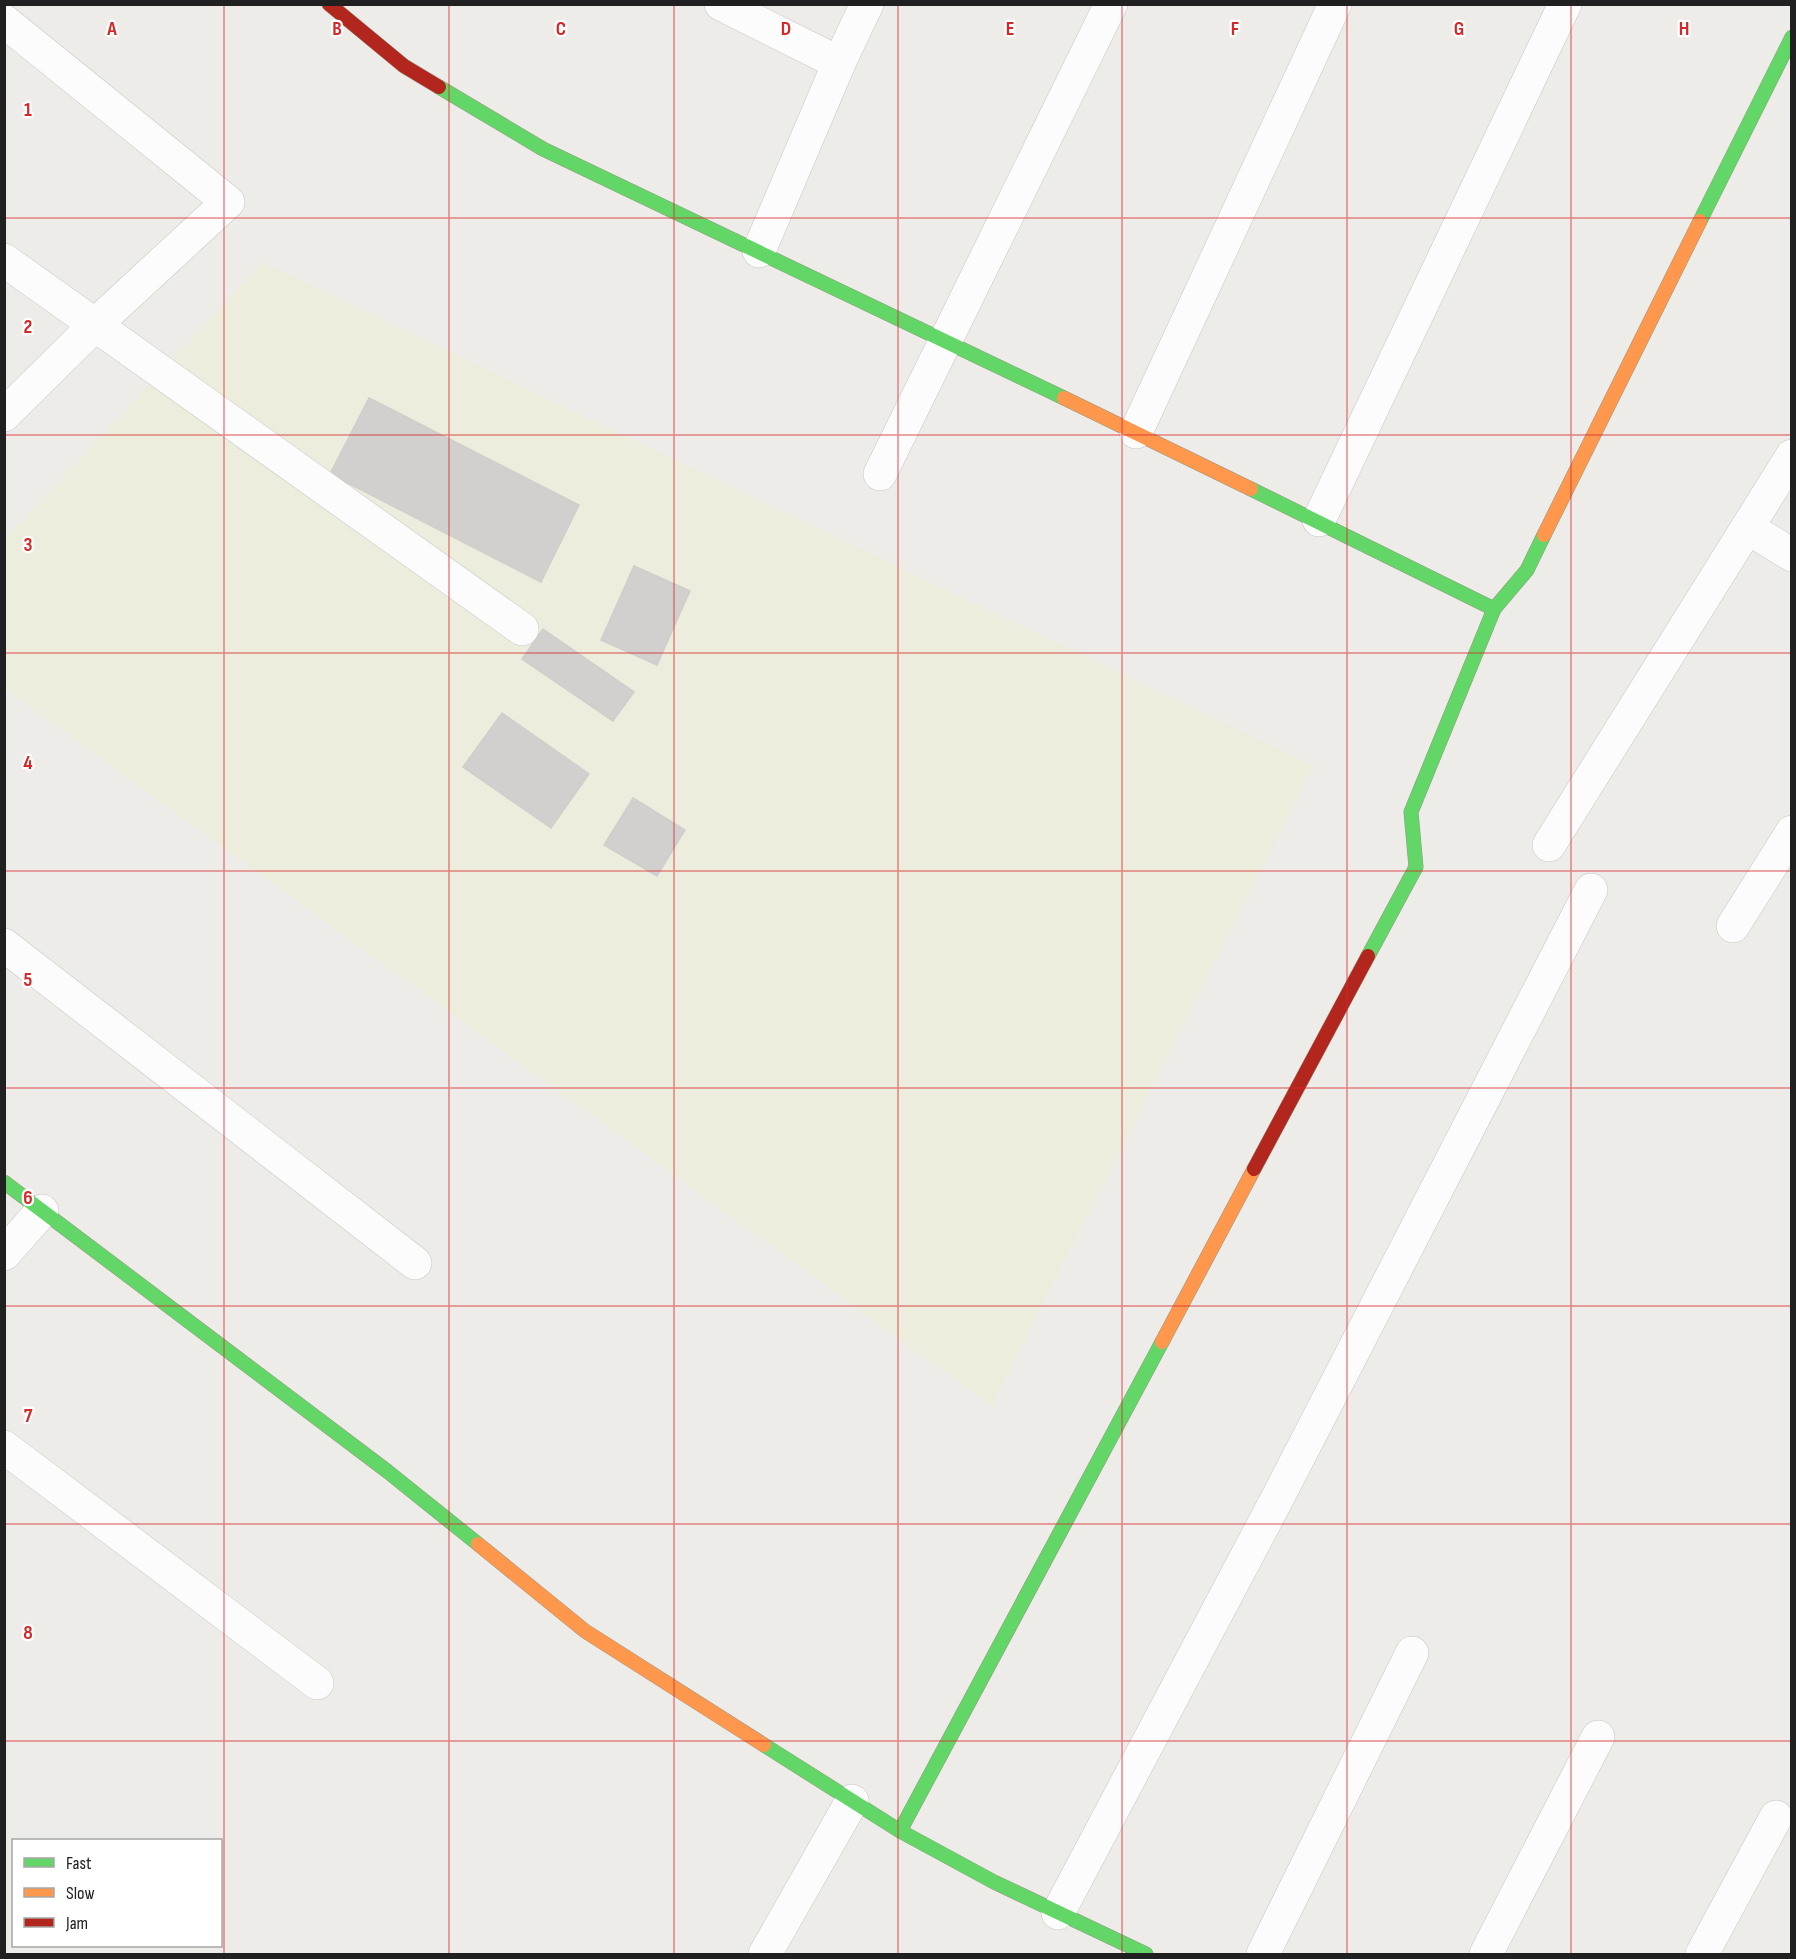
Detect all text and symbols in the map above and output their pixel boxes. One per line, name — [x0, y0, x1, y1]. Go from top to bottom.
text: A — [106, 17, 117, 41]
text: B — [332, 17, 342, 41]
text: C — [556, 17, 566, 41]
text: D — [781, 17, 791, 41]
text: E — [1006, 17, 1014, 41]
text: F — [1231, 17, 1239, 41]
text: G — [1454, 17, 1464, 41]
text: H — [1679, 17, 1689, 41]
text: 1 — [24, 98, 32, 122]
text: 2 — [24, 315, 32, 339]
text: 3 — [24, 533, 33, 557]
text: 4 — [23, 751, 33, 775]
text: 5 — [24, 968, 33, 992]
text: 6 — [23, 1186, 33, 1210]
text: 7 — [24, 1404, 33, 1428]
text: 8 — [23, 1621, 33, 1645]
legend — [12, 1839, 222, 1947]
text: Fast — [66, 1853, 92, 1874]
text: Slow — [66, 1883, 95, 1904]
text: Jam — [65, 1913, 88, 1934]

